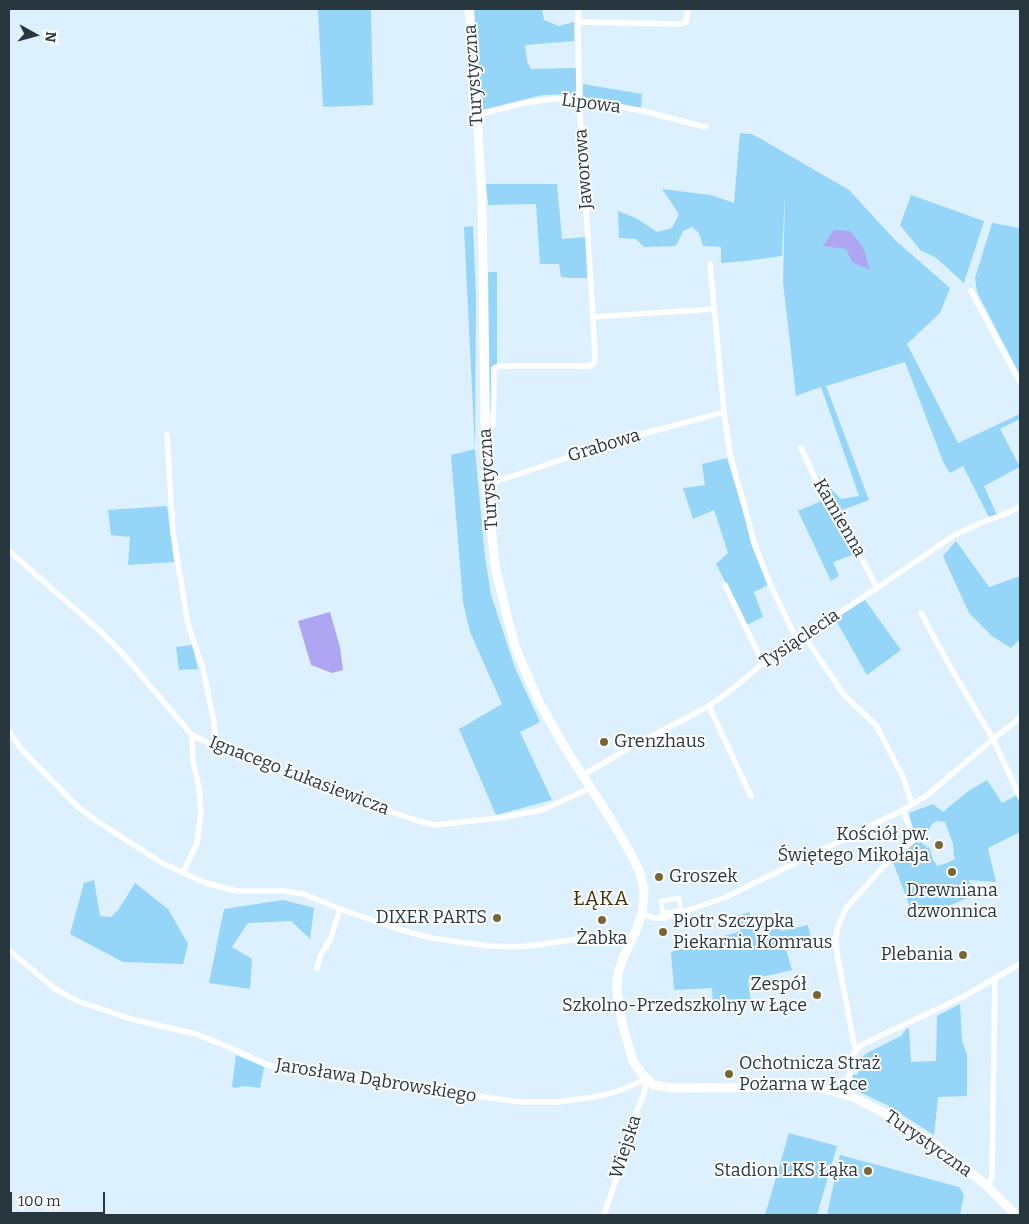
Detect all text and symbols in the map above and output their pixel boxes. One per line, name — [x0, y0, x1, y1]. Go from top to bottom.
north arrow — [10, 10, 60, 60]
street label: Turystyczna — [460, 23, 488, 127]
text: N — [41, 30, 59, 43]
street label: Lipowa — [560, 90, 622, 118]
street label: Jaworowa — [570, 128, 598, 210]
street label: Grabowa — [565, 425, 643, 467]
street label: Turystyczna — [475, 427, 503, 531]
street label: Kamienna — [808, 475, 870, 561]
street label: Tysiąclecia — [756, 605, 844, 673]
place label: Grenzhaus — [614, 731, 705, 753]
street label: Ignacego Łukasiewicza — [206, 732, 392, 820]
marker: Grenzhaus — [598, 736, 610, 748]
place label: Kościół pw. Świętego Mikołaja — [778, 824, 929, 866]
marker: Kościół pw. Świętego Mikołaja — [933, 839, 945, 851]
place label: Groszek — [669, 866, 737, 888]
marker: Drewniana dzwonnica — [946, 866, 958, 878]
marker: Groszek — [653, 871, 665, 883]
place label: Drewniana dzwonnica — [906, 880, 998, 922]
district label: ŁĄKA — [572, 887, 630, 911]
place label: DIXER PARTS — [376, 907, 487, 929]
place label: Piotr Szczypka Piekarnia Komraus — [673, 911, 832, 954]
marker: DIXER PARTS — [491, 912, 503, 924]
marker: Żabka — [596, 914, 608, 926]
marker: Piotr Szczypka Piekarnia Komraus — [657, 926, 669, 938]
place label: Żabka — [577, 928, 627, 950]
place label: Plebania — [881, 944, 953, 966]
marker: Plebania — [957, 949, 969, 961]
place label: Zespół Szkolno-Przedszkolny w Łące — [562, 974, 807, 1016]
marker: Zespół Szkolno-Przedszkolny w Łące — [811, 989, 823, 1001]
place label: Ochotnicza Straż Pożarna w Łące — [739, 1053, 880, 1096]
street label: Jarosława Dąbrowskiego — [274, 1054, 478, 1108]
marker: Ochotnicza Straż Pożarna w Łące — [723, 1068, 735, 1080]
street label: Turystyczna — [880, 1106, 976, 1182]
street label: Wiejska — [606, 1112, 646, 1182]
place label: Stadion LKS Łąka — [714, 1160, 858, 1182]
marker: Stadion LKS Łąka — [862, 1165, 874, 1177]
scale bar — [12, 1182, 108, 1214]
text: 100 m — [18, 1192, 61, 1210]

